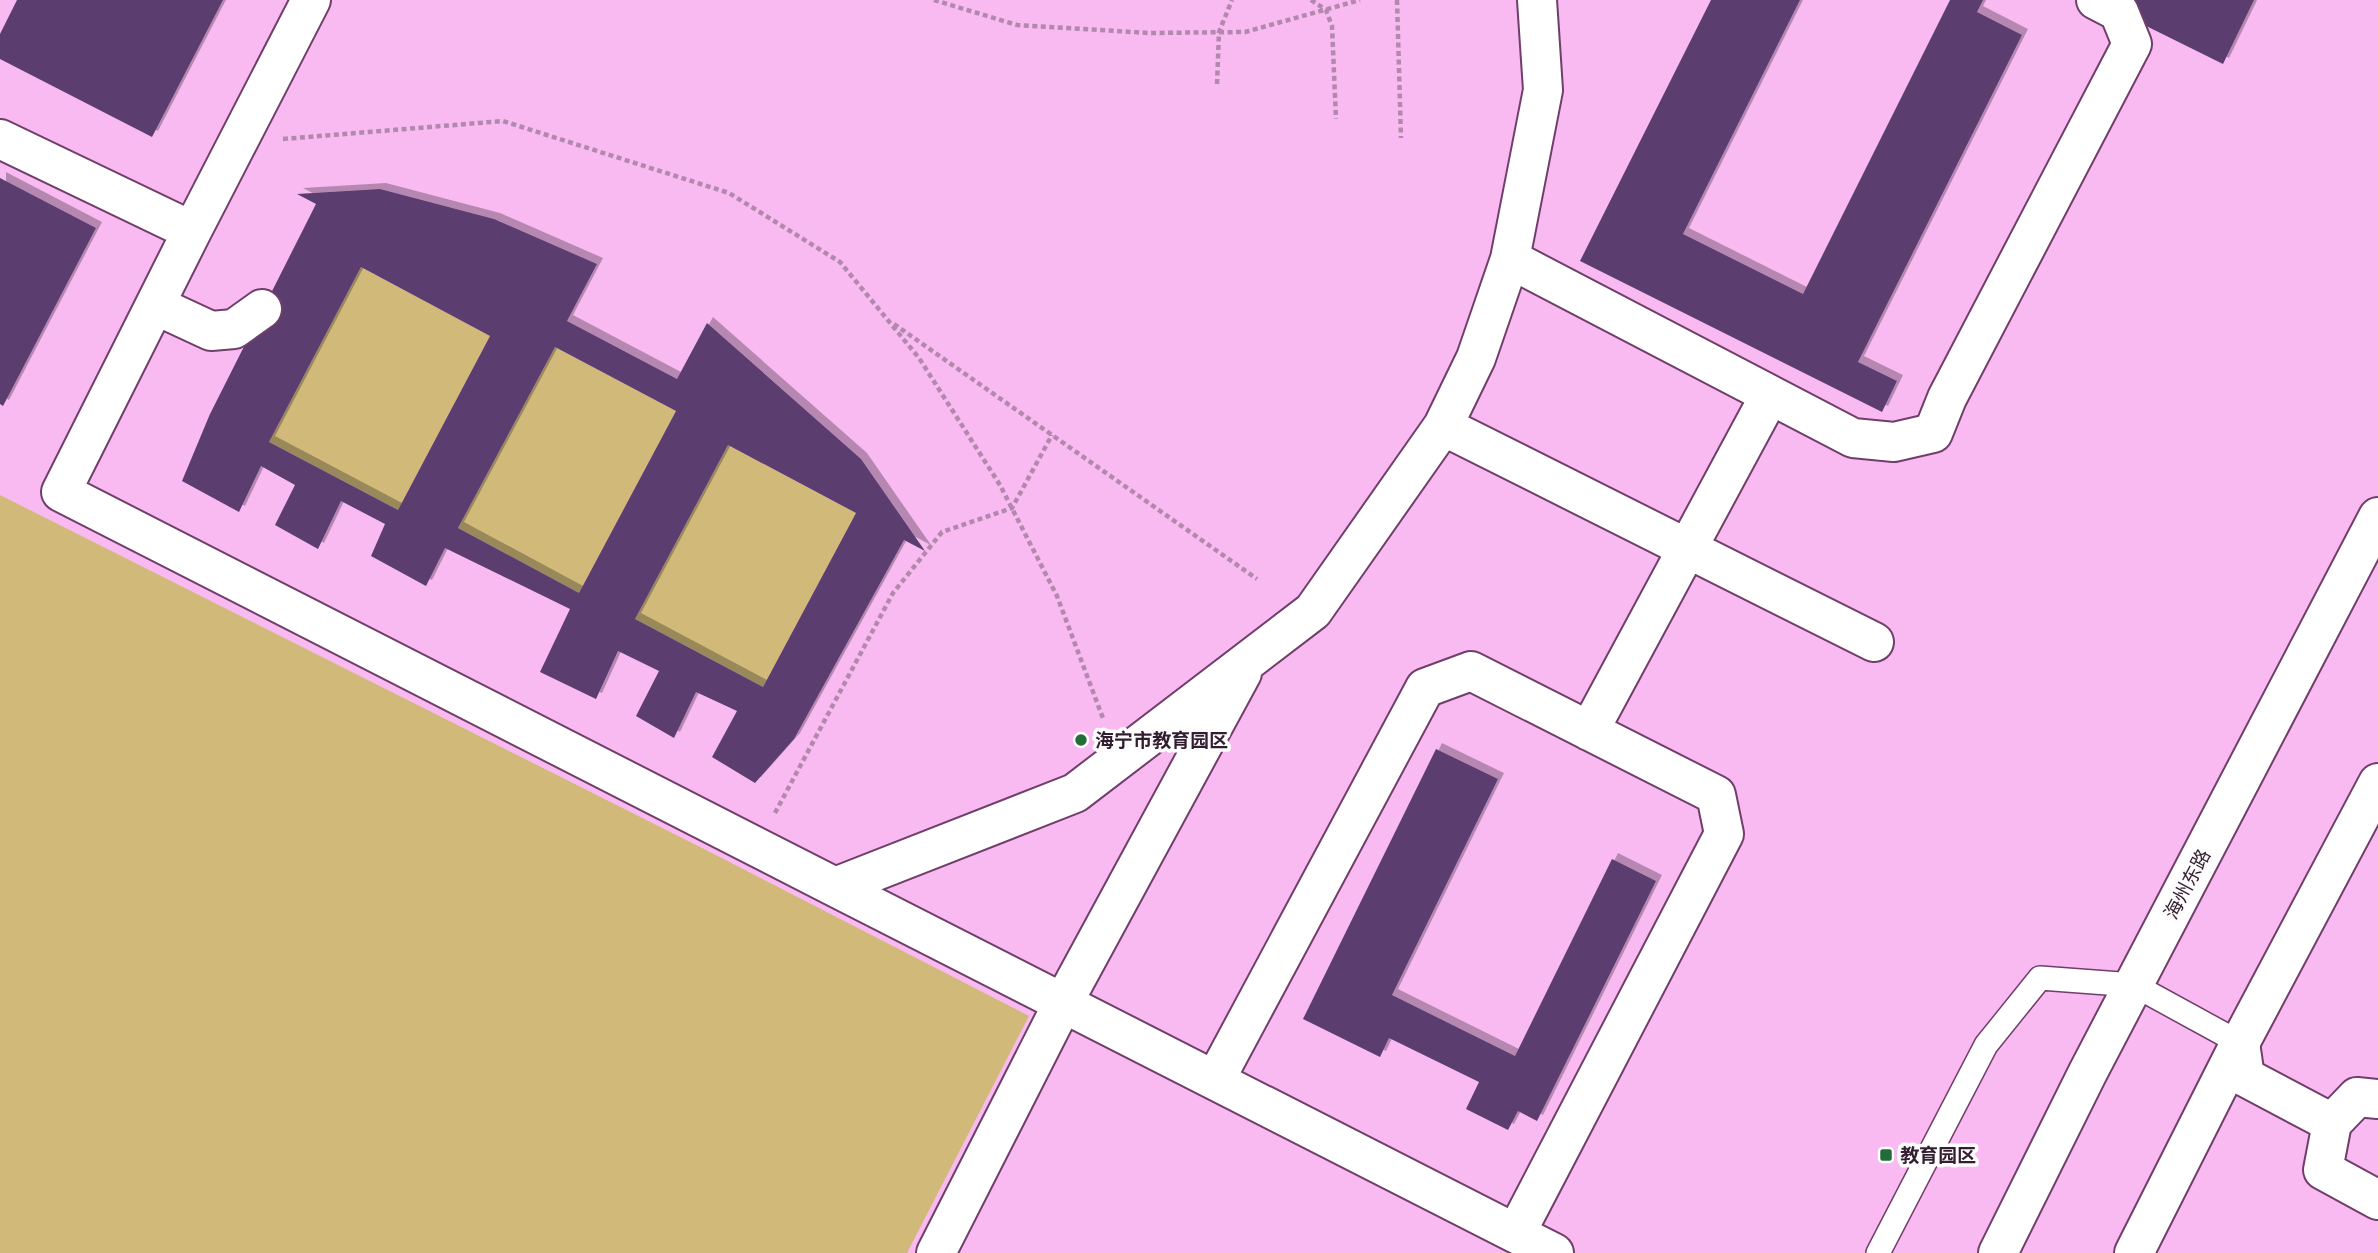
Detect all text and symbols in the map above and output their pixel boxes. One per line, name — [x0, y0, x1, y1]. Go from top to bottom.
place label: 海宁市教育园区 — [1095, 729, 1228, 752]
marker: 海宁市教育园区 — [1073, 732, 1089, 748]
street label: 海州东路 — [2159, 845, 2215, 923]
place label: 教育园区 — [1900, 1144, 1976, 1167]
marker: 教育园区 — [1878, 1147, 1894, 1163]

